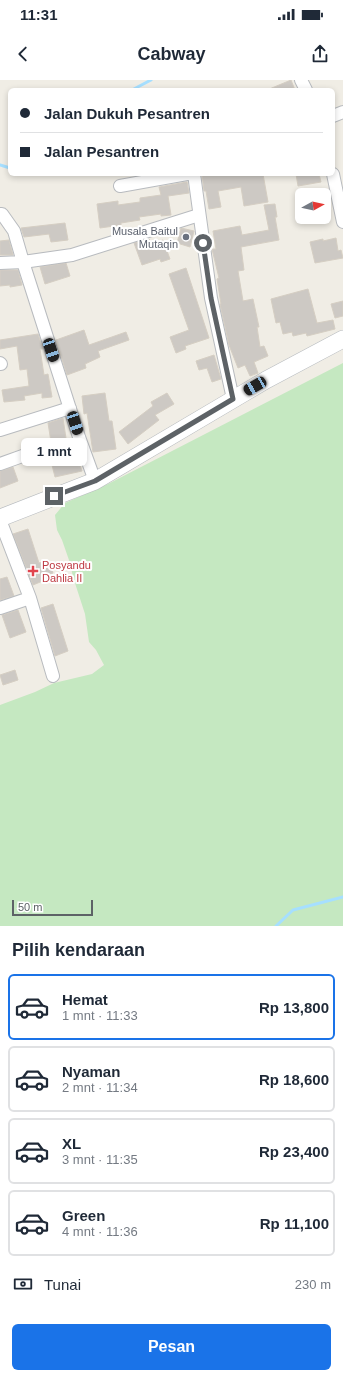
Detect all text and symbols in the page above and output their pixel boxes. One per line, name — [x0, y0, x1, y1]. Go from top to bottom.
text: 11:31 — [20, 6, 58, 23]
icon: back — [12, 43, 34, 65]
icon: share — [309, 43, 331, 65]
text: Cabway — [137, 44, 206, 64]
text: Jalan Dukuh Pesantren — [44, 105, 210, 122]
text: Jalan Pesantren — [44, 143, 159, 160]
north arrow — [295, 188, 331, 224]
map controls — [295, 188, 331, 224]
place label: Musala Baitul Mutaqin — [112, 225, 178, 250]
marker: Musala Baitul Mutaqin — [181, 232, 191, 242]
route start — [194, 234, 212, 252]
car — [42, 337, 60, 363]
car — [242, 375, 268, 397]
car — [66, 410, 84, 436]
callout: 1 mnt — [21, 438, 87, 466]
text: 1 mnt — [37, 444, 71, 459]
route end — [45, 487, 63, 505]
place label: Posyandu Dahlia II — [42, 559, 91, 584]
marker: Posyandu Dahlia II — [27, 565, 39, 577]
scale bar — [12, 898, 93, 917]
text: 50 m — [18, 901, 42, 913]
text: Pilih kendaraan — [12, 940, 145, 960]
icon: car — [14, 989, 50, 1025]
text: Hemat — [62, 991, 108, 1008]
text: Rp 13,800 — [259, 999, 329, 1016]
text: 1 mnt · 11:33 — [62, 1008, 138, 1023]
icon: car — [14, 1061, 50, 1097]
text: Nyaman — [62, 1063, 120, 1080]
text: Rp 18,600 — [259, 1071, 329, 1088]
text: 2 mnt · 11:34 — [62, 1080, 138, 1095]
icon: car — [14, 1133, 50, 1169]
text: XL — [62, 1135, 81, 1152]
text: Rp 23,400 — [259, 1143, 329, 1160]
text: 3 mnt · 11:35 — [62, 1152, 138, 1167]
icon: car — [14, 1205, 50, 1241]
text: Green — [62, 1207, 105, 1224]
text: Rp 11,100 — [260, 1215, 329, 1232]
text: 4 mnt · 11:36 — [62, 1224, 138, 1239]
icon: cash — [12, 1273, 34, 1295]
text: Tunai — [44, 1276, 81, 1293]
text: 230 m — [295, 1277, 331, 1292]
button: Pesan — [12, 1324, 331, 1370]

